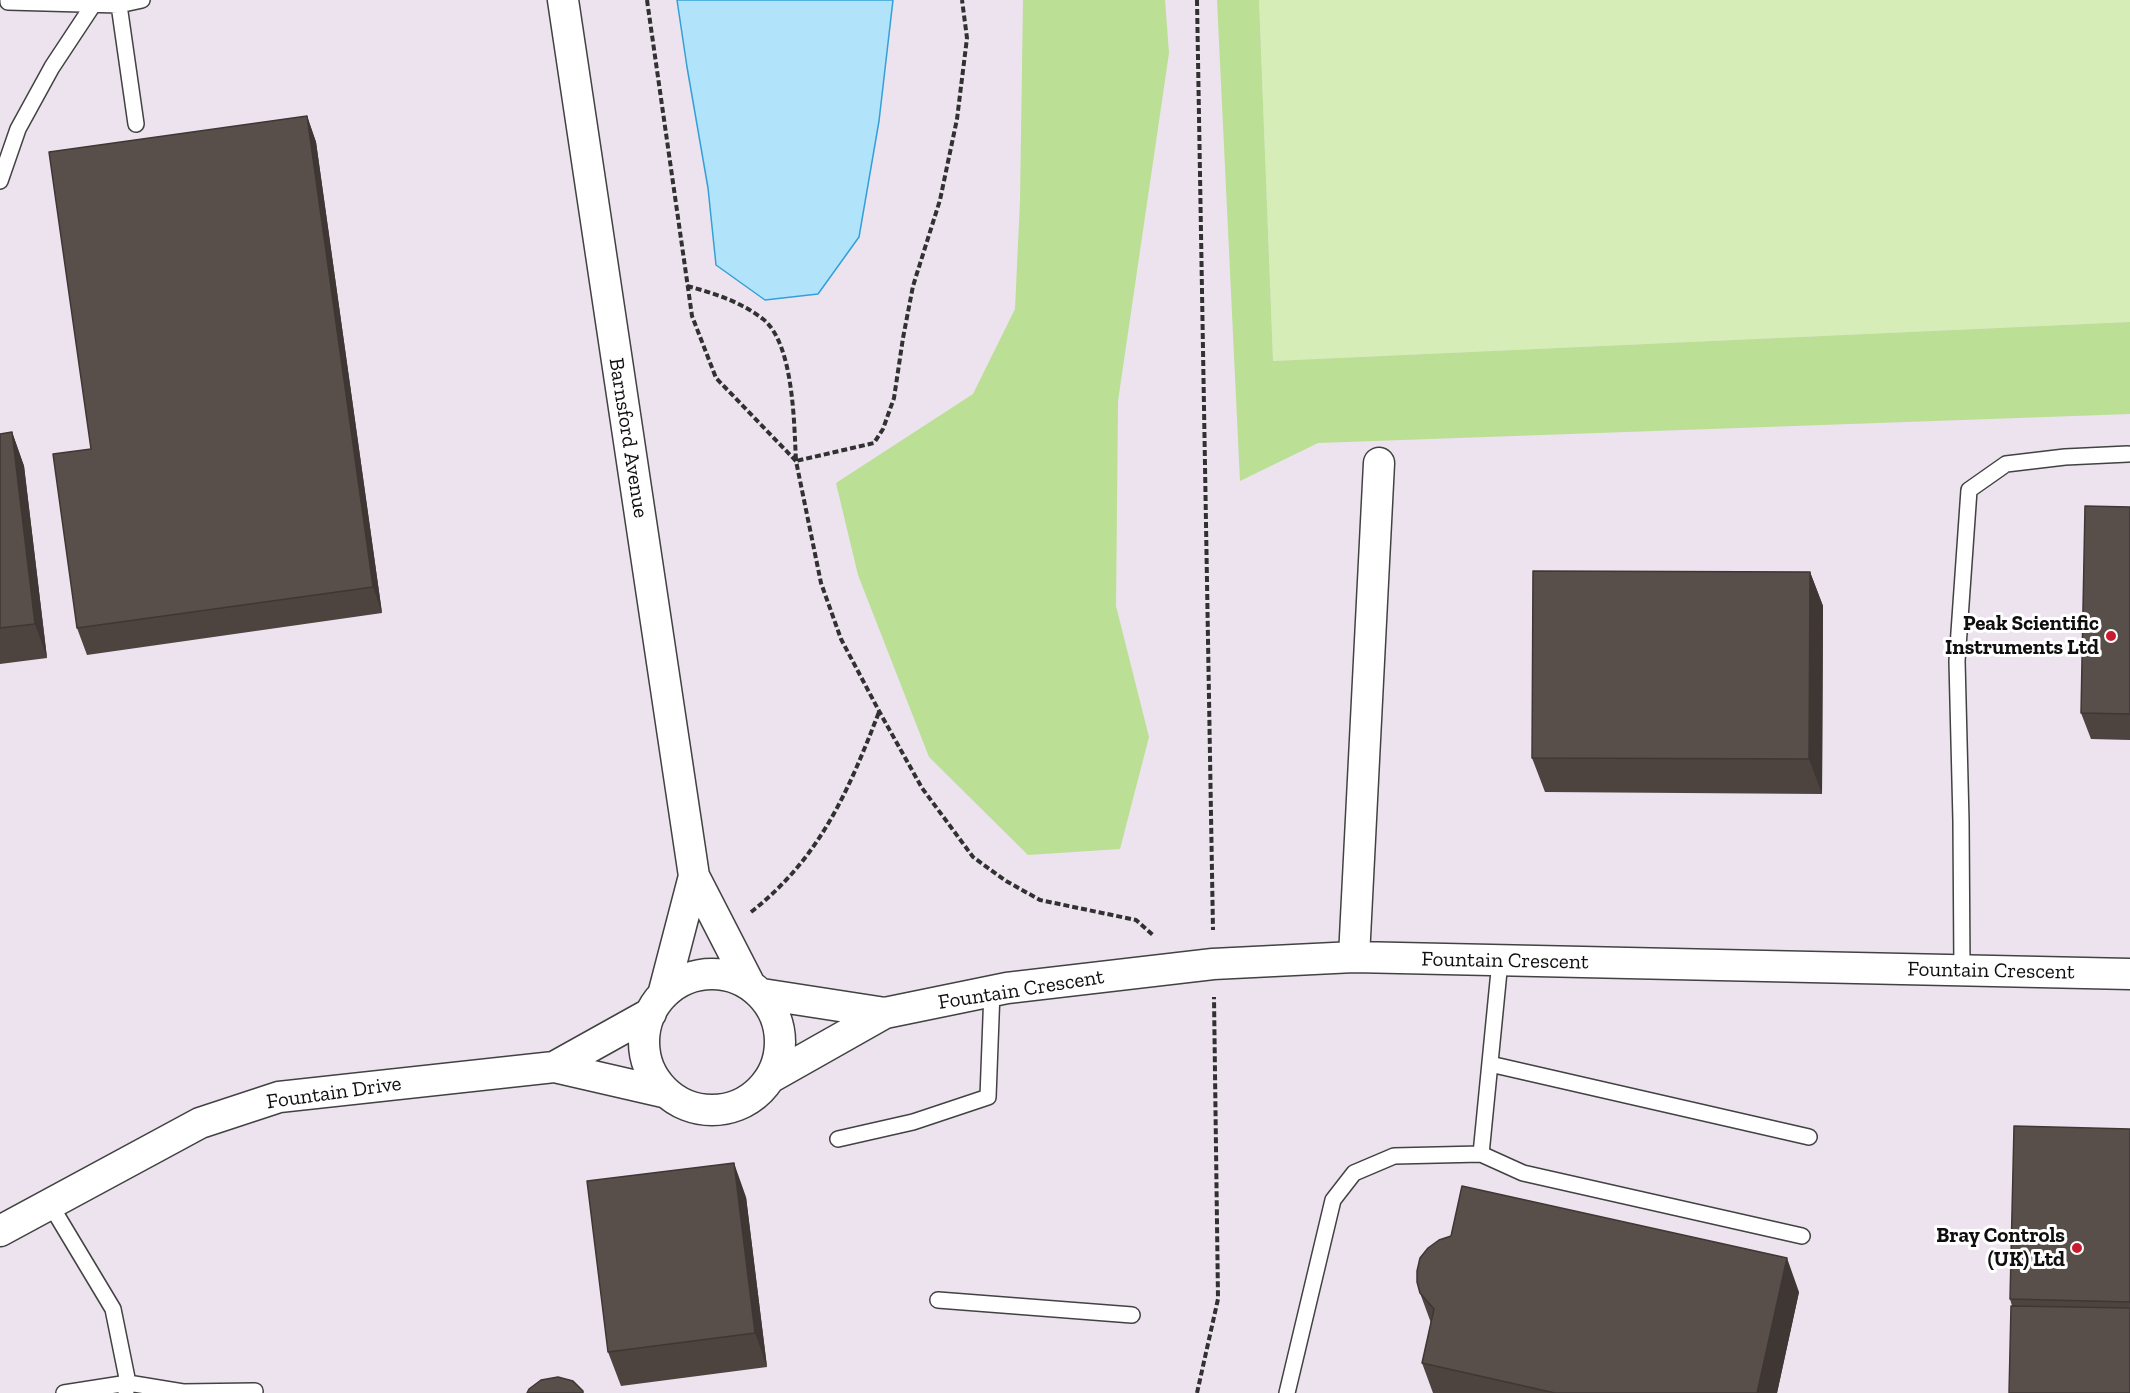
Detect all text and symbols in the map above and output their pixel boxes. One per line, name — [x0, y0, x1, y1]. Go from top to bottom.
street label: Barnsford Avenue — [603, 356, 653, 520]
place label: Peak Scientific Instruments Ltd — [1945, 611, 2099, 661]
marker: Peak Scientific Instruments Ltd — [2104, 629, 2118, 643]
street label: Fountain Crescent — [1421, 947, 1589, 975]
street label: Fountain Crescent — [1907, 957, 2075, 985]
street label: Fountain Crescent — [936, 964, 1106, 1016]
street label: Fountain Drive — [265, 1071, 403, 1115]
place label: Bray Controls (UK) Ltd — [1936, 1223, 2065, 1273]
marker: Bray Controls (UK) Ltd — [2070, 1241, 2084, 1255]

